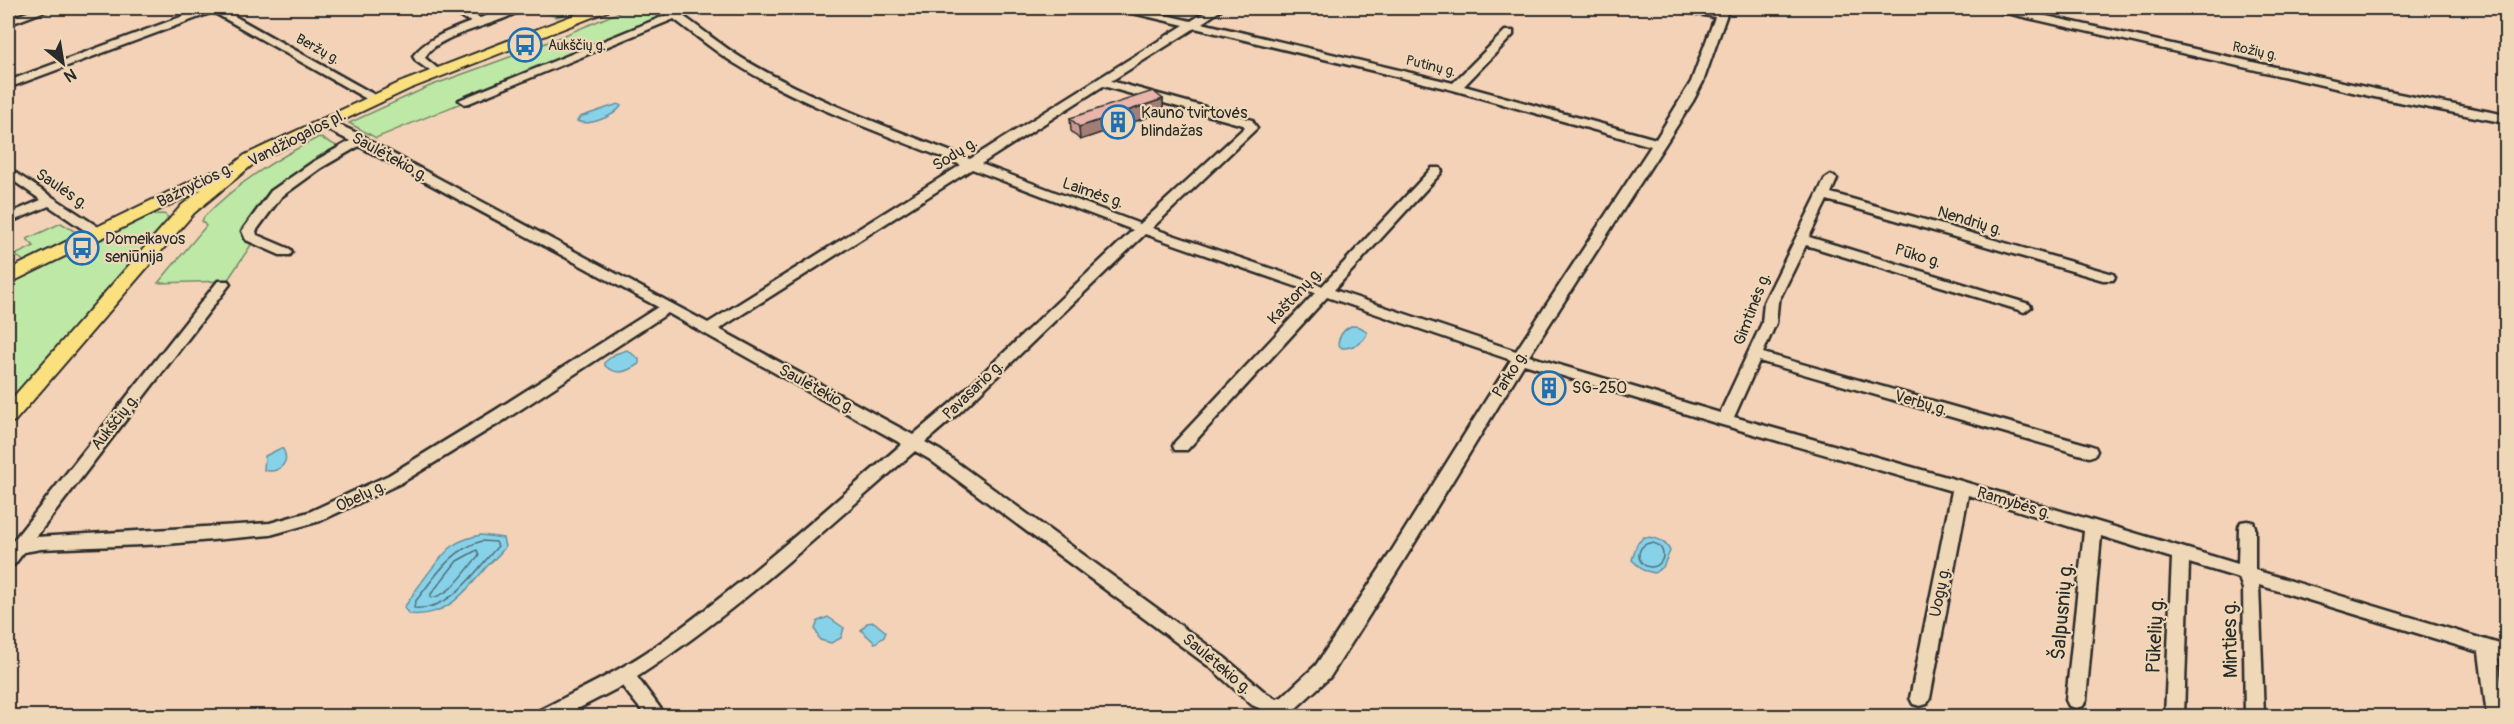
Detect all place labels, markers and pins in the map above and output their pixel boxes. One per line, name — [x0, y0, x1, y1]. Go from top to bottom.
bus stop icon: Aukščių g. — [507, 27, 543, 63]
place label: Aukščių g. — [548, 37, 606, 54]
place label: Kauno tvirtovės blindažas — [1141, 103, 1247, 141]
building icon: Kauno tvirtovės blindažas — [1100, 104, 1136, 140]
place label: Domeikavos seniūnija — [105, 229, 185, 267]
bus stop icon: Domeikavos seniūnija — [64, 230, 100, 266]
building icon: SG-250 — [1531, 370, 1567, 406]
place label: SG-250 — [1572, 378, 1627, 398]

